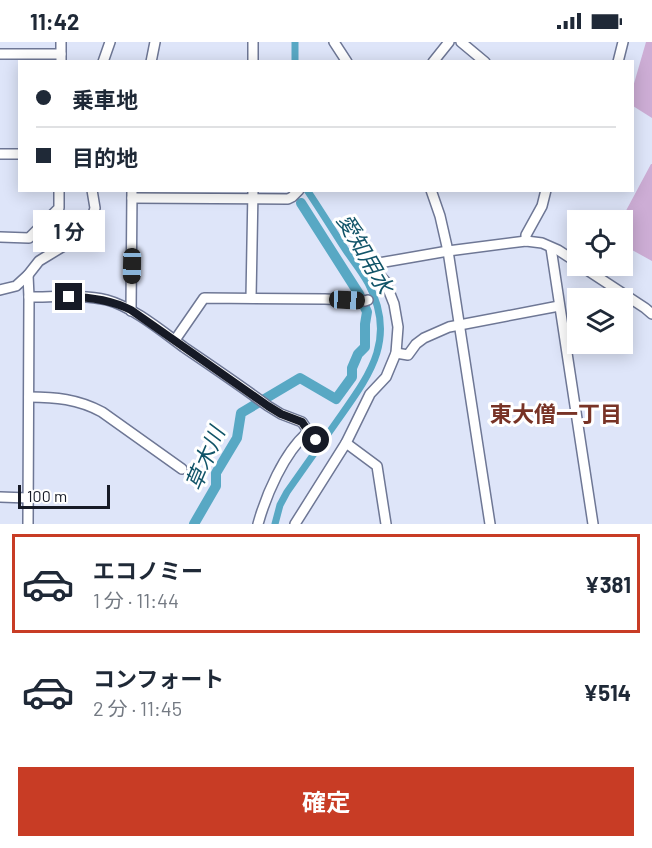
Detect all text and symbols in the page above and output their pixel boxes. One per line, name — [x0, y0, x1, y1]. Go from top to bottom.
text: 11:42 — [30, 8, 79, 34]
text: 乗車地 — [72, 86, 138, 112]
text: 目的地 — [72, 144, 138, 170]
water label: 愛知用水 — [333, 208, 400, 299]
callout: 1 分 — [33, 210, 105, 252]
map controls — [567, 210, 633, 354]
button: locate — [567, 210, 633, 276]
text: 1 分 — [53, 219, 85, 243]
car — [123, 248, 141, 284]
route end — [55, 283, 82, 310]
button: layers — [567, 288, 633, 354]
car — [329, 290, 365, 310]
district label: 東大僧一丁目 — [490, 400, 622, 426]
water label: 草木川 — [179, 421, 230, 493]
route start — [302, 426, 329, 453]
scale bar — [18, 482, 110, 510]
text: 100 m — [27, 486, 67, 505]
icon: car — [21, 557, 75, 611]
text: エコノミー — [93, 557, 203, 583]
text: ¥381 — [585, 571, 631, 597]
text: 1 分 · 11:44 — [93, 588, 179, 612]
icon: car — [21, 665, 75, 719]
text: コンフォート — [93, 665, 224, 691]
text: ¥514 — [583, 679, 631, 705]
text: 2 分 · 11:45 — [93, 696, 182, 720]
button: 確定 — [18, 767, 634, 836]

